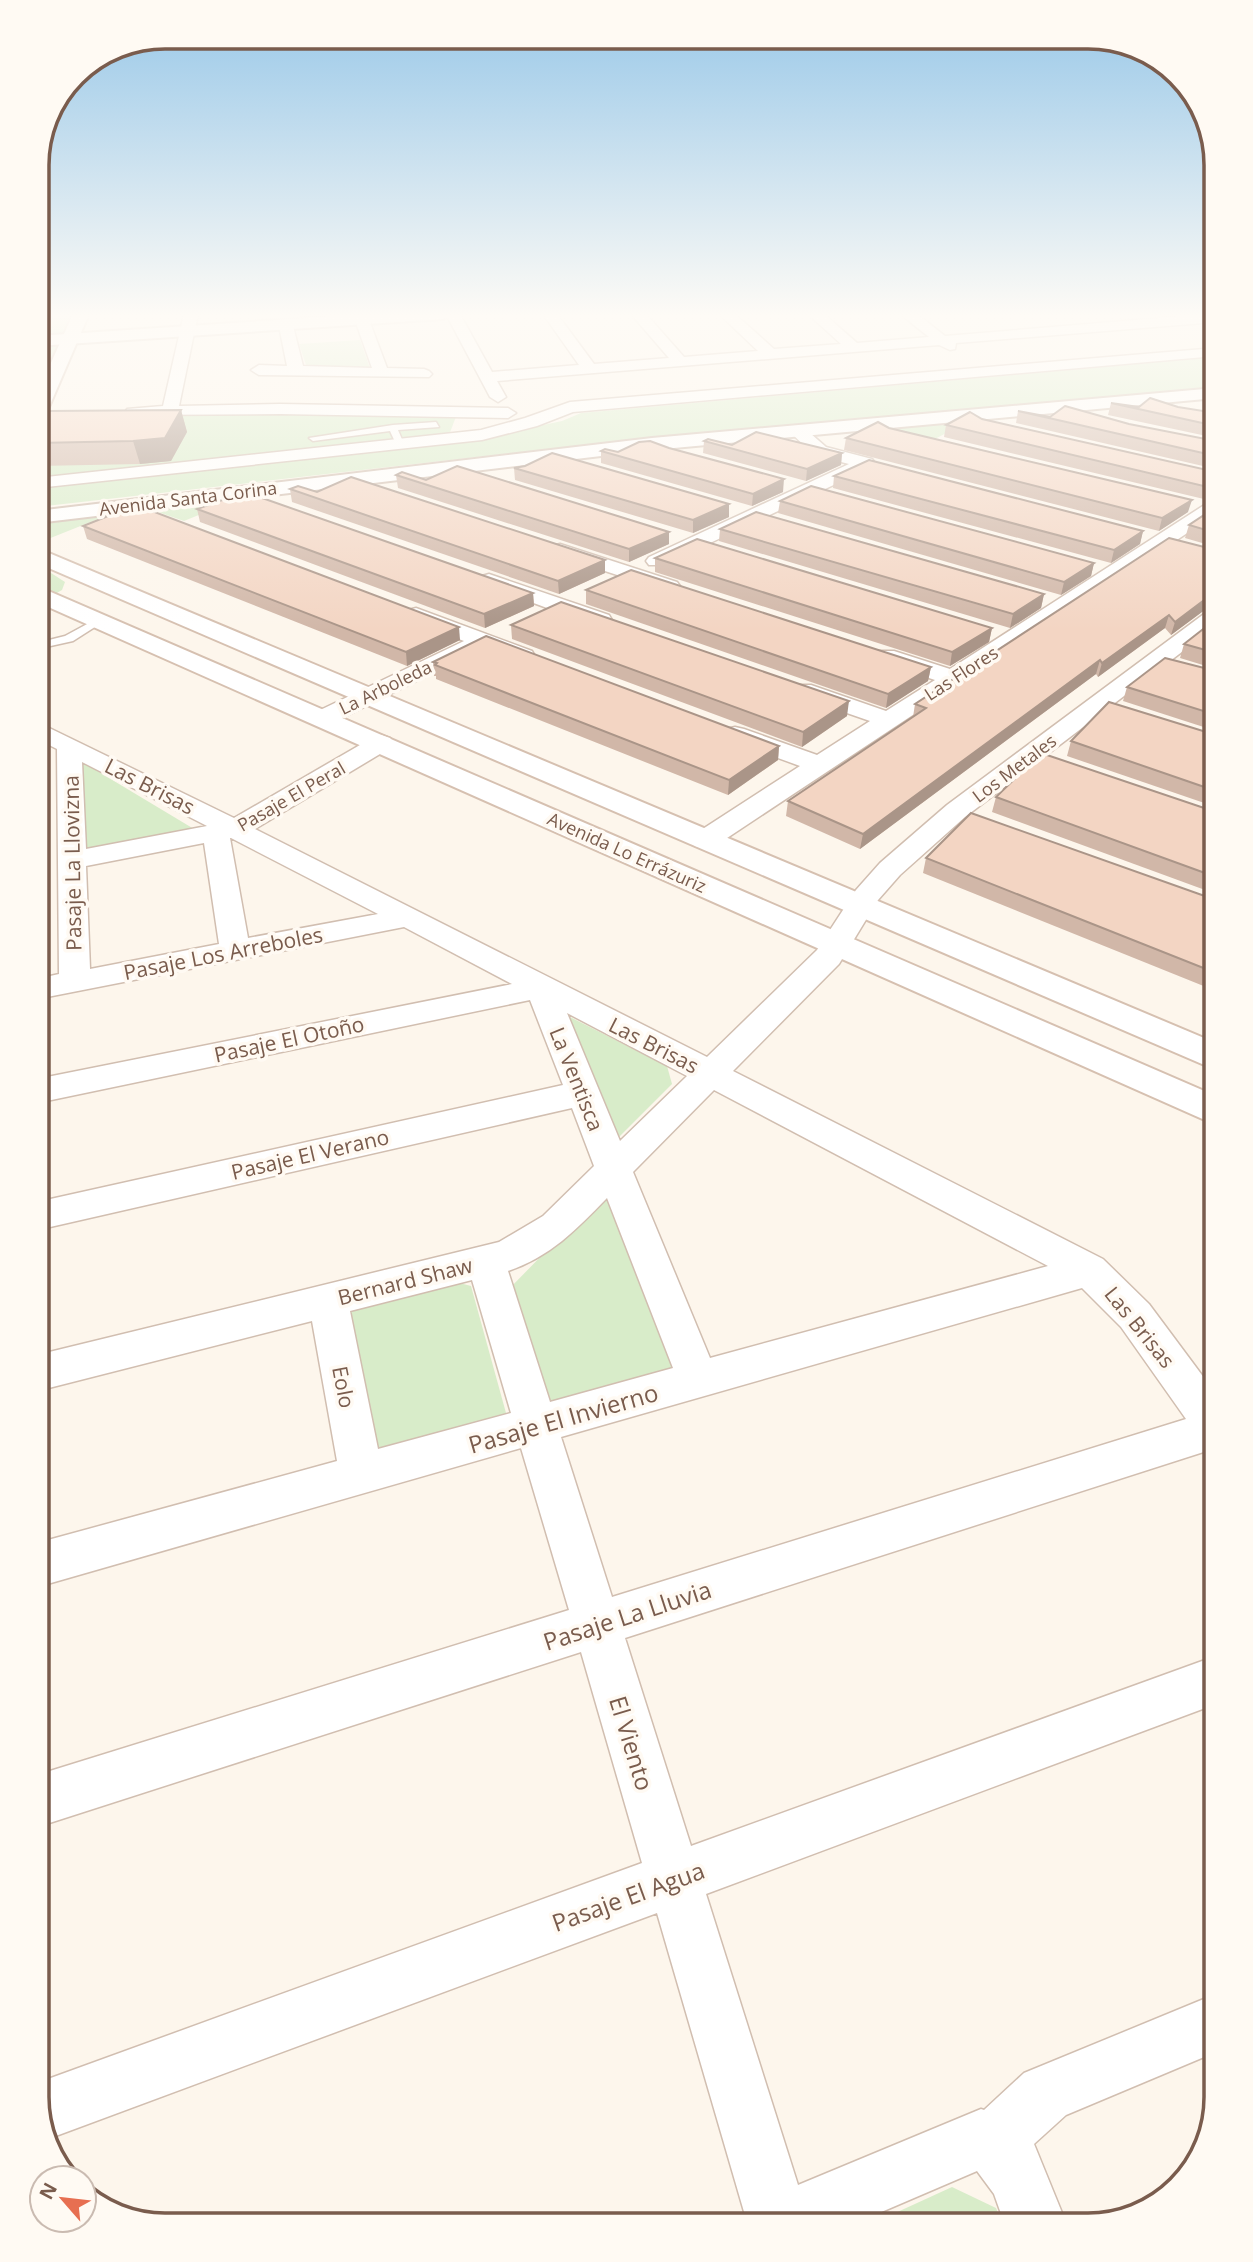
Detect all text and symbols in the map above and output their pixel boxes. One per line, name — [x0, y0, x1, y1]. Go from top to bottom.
street label: Avenida Santa Corina — [98, 475, 278, 521]
street label: Las Flores — [920, 640, 1002, 706]
street label: La Arboleda — [335, 654, 435, 720]
street label: Los Metales — [967, 728, 1061, 808]
street label: Las Brisas — [100, 751, 200, 821]
street label: Pasaje El Peral — [233, 755, 349, 837]
street label: Pasaje La Llovizna — [56, 775, 88, 951]
street label: Avenida Lo Errázuriz — [544, 806, 710, 898]
street label: Pasaje Los Arreboles — [121, 920, 325, 986]
street label: Pasaje El Otoño — [211, 1009, 367, 1069]
street label: Las Brisas — [604, 1010, 704, 1080]
street label: La Ventisca — [543, 1023, 611, 1135]
street label: Pasaje El Verano — [228, 1122, 392, 1186]
street label: Bernard Shaw — [335, 1251, 476, 1311]
street label: Las Brisas — [1099, 1280, 1181, 1374]
street label: Eolo — [326, 1364, 362, 1410]
street label: Pasaje El Invierno — [464, 1375, 662, 1461]
street label: Pasaje La Lluvia — [539, 1572, 715, 1658]
street label: El Viento — [602, 1692, 662, 1794]
street label: Pasaje El Agua — [547, 1853, 709, 1939]
north arrow — [28, 2164, 98, 2234]
text: N — [33, 2178, 63, 2204]

